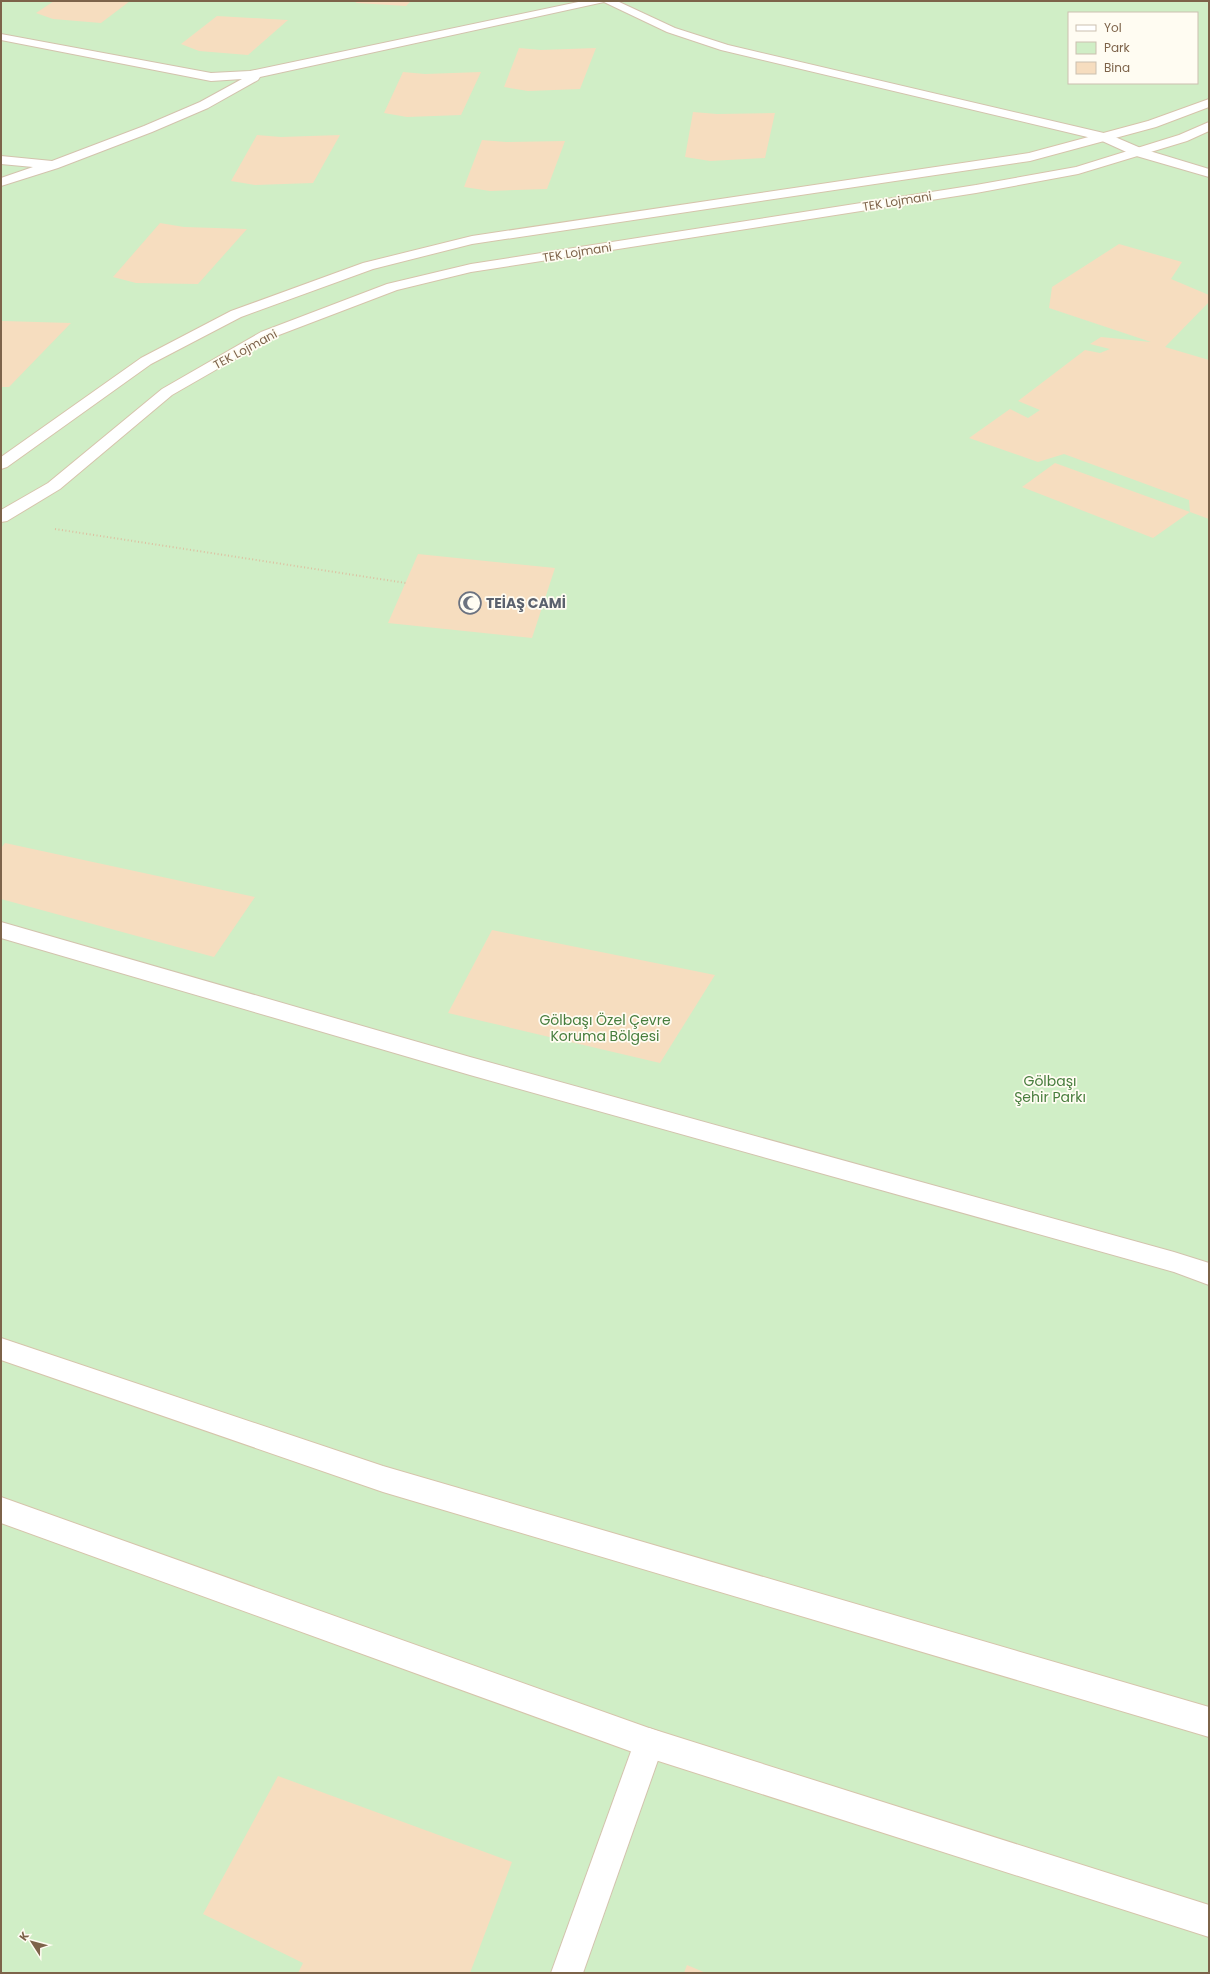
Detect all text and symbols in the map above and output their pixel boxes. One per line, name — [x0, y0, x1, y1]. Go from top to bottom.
legend — [1068, 12, 1198, 84]
text: Yol — [1104, 19, 1122, 36]
text: Park — [1104, 39, 1131, 56]
text: Bina — [1104, 59, 1130, 76]
street label: TEK Lojmani — [861, 187, 933, 215]
street label: TEK Lojmani — [541, 238, 613, 266]
street label: TEK Lojmani — [210, 325, 280, 373]
mosque icon: TEİAŞ CAMİ — [457, 590, 483, 616]
place label: TEİAŞ CAMİ — [486, 593, 566, 613]
park label: Gölbaşı Özel Çevre Koruma Bölgesi — [539, 1010, 671, 1046]
park label: Gölbaşı Şehir Parkı — [1014, 1071, 1086, 1107]
north arrow — [12, 1922, 52, 1962]
text: K — [15, 1928, 33, 1944]

